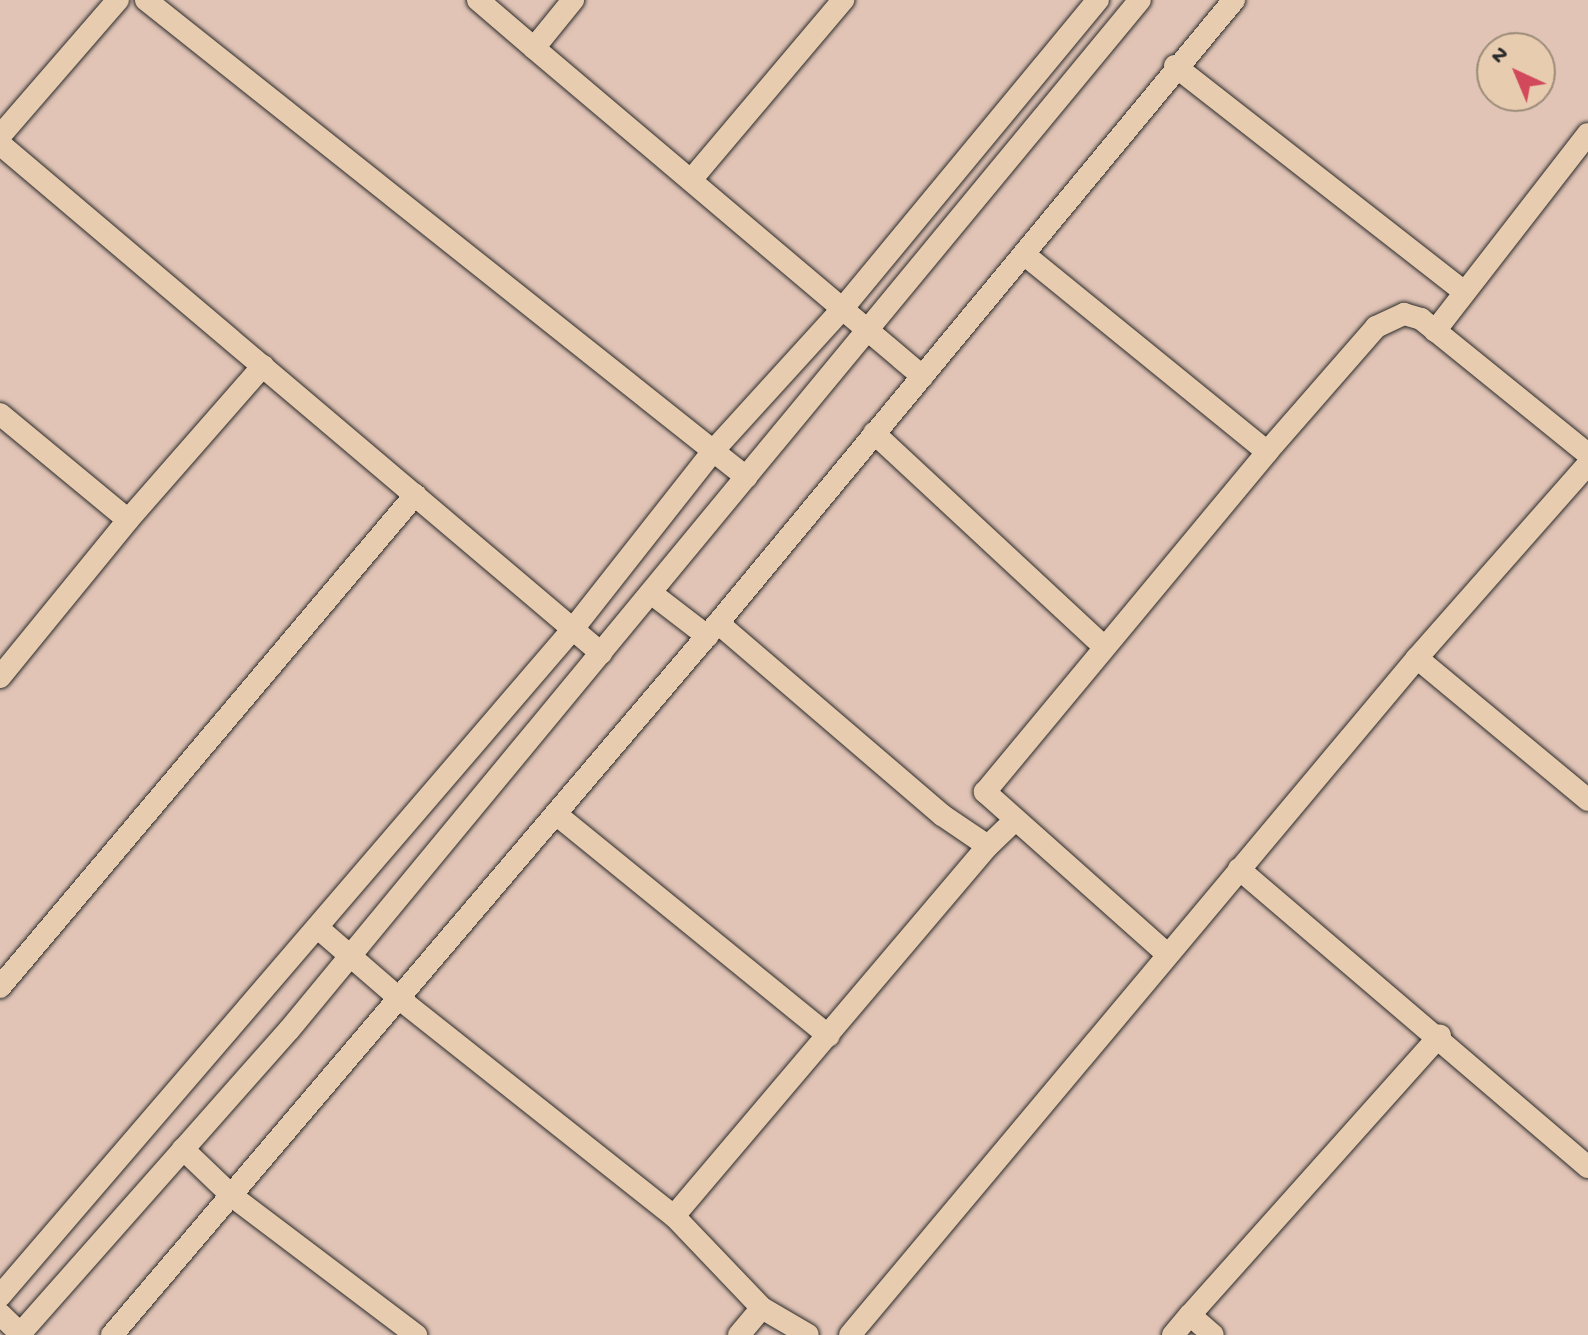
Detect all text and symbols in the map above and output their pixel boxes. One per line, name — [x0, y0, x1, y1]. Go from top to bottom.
north arrow — [1476, 32, 1556, 112]
text: N — [1487, 42, 1515, 71]

